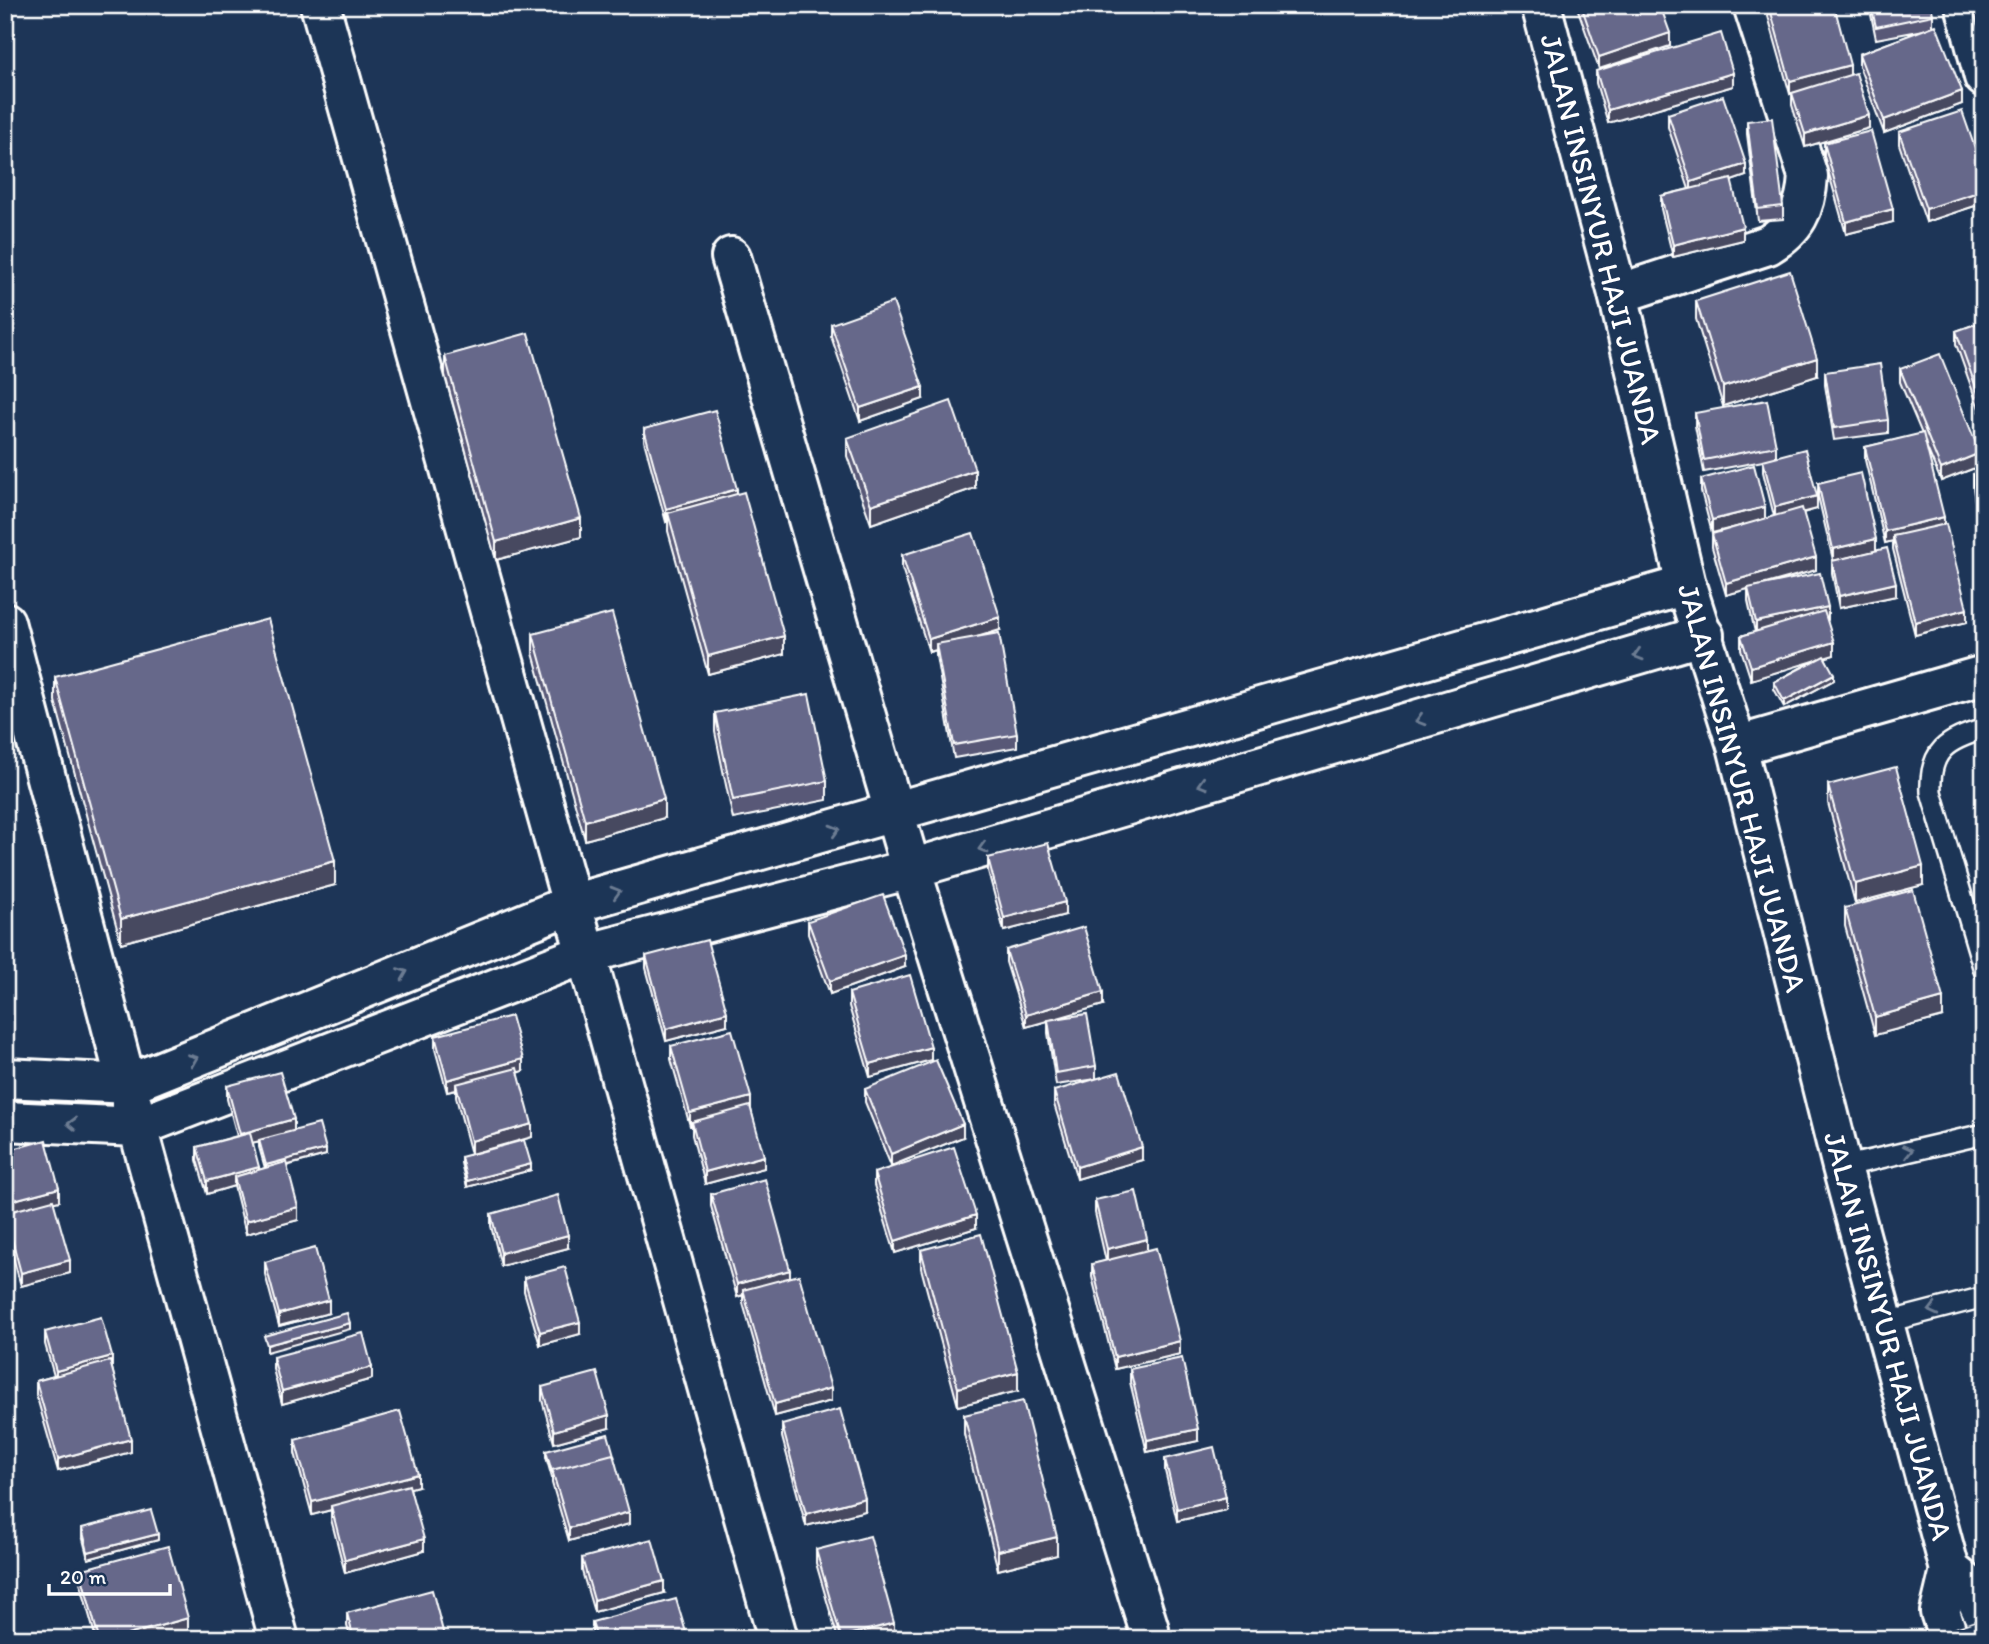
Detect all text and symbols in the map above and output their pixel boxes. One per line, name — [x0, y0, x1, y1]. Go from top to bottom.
street label: JALAN INSINYUR HAJI JUANDA — [1533, 30, 1670, 448]
street label: JALAN INSINYUR HAJI JUANDA — [1670, 580, 1815, 996]
one-way arrow — [1632, 646, 1644, 661]
one-way arrow — [1414, 711, 1426, 726]
one-way arrow — [1196, 776, 1208, 791]
one-way arrow — [828, 824, 840, 839]
one-way arrow — [978, 839, 990, 854]
one-way arrow — [609, 885, 621, 900]
one-way arrow — [397, 967, 409, 981]
one-way arrow — [186, 1053, 198, 1067]
one-way arrow — [66, 1117, 77, 1132]
street label: JALAN INSINYUR HAJI JUANDA — [1816, 1128, 1961, 1544]
one-way arrow — [1902, 1145, 1914, 1160]
one-way arrow — [1927, 1302, 1939, 1316]
scale bar — [49, 1553, 170, 1597]
text: 20 m — [60, 1564, 107, 1589]

